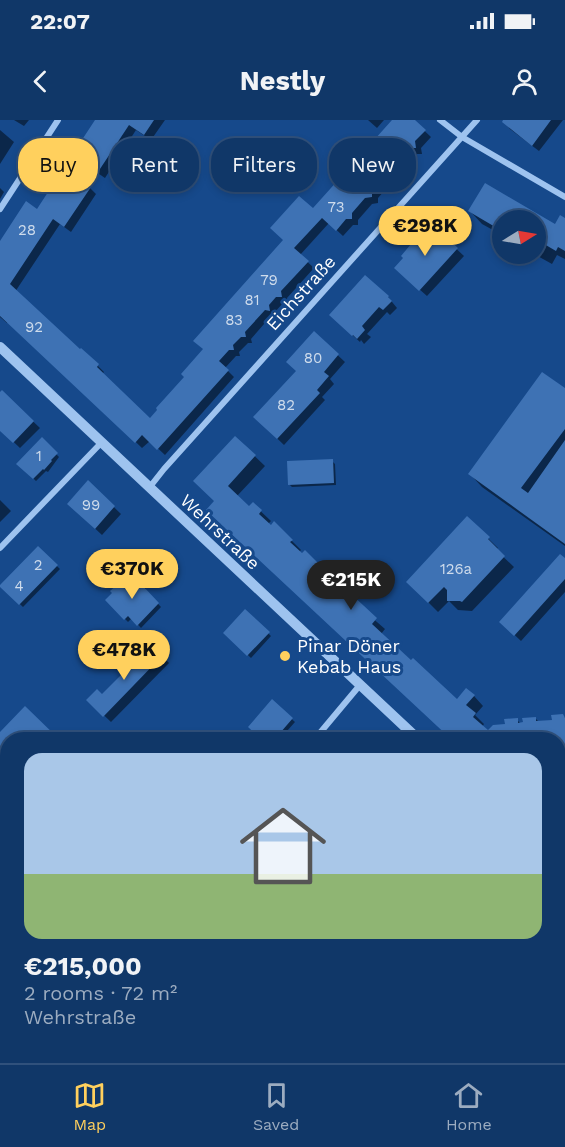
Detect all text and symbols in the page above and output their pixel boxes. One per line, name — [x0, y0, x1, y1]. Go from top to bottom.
text: 22:07 — [30, 9, 90, 34]
icon: back — [24, 65, 57, 98]
text: Nestly — [240, 65, 325, 97]
icon: person — [508, 65, 541, 98]
chip: Buy — [18, 138, 98, 192]
chip: Rent — [110, 138, 199, 192]
chip: Filters — [211, 138, 317, 192]
chip: New — [329, 138, 416, 192]
house number: 73 — [327, 198, 345, 216]
pin: €298K — [383, 206, 467, 257]
north arrow — [492, 210, 546, 264]
map controls — [492, 210, 546, 264]
text: €298K — [393, 213, 457, 237]
house number: 28 — [18, 221, 36, 239]
street label: Eichstraße — [262, 251, 340, 334]
house number: 79 — [260, 271, 278, 289]
house number: 81 — [244, 291, 260, 309]
house number: 83 — [225, 311, 243, 329]
house number: 92 — [25, 318, 43, 336]
house number: 80 — [304, 349, 322, 367]
house number: 82 — [277, 396, 295, 414]
house number: 1 — [36, 447, 42, 465]
street label: Wehrstraße — [176, 490, 264, 574]
house number: 99 — [82, 496, 100, 514]
pin: €370K — [90, 549, 174, 600]
house number: 2 — [34, 556, 42, 574]
text: €370K — [100, 556, 164, 580]
pin: €215K — [309, 560, 393, 611]
house number: 126a — [440, 560, 473, 578]
text: €215K — [321, 567, 381, 591]
house number: 4 — [14, 577, 24, 595]
pin: €478K — [82, 630, 166, 681]
place label: Pinar Döner Kebab Haus — [297, 635, 401, 677]
text: €478K — [92, 637, 156, 661]
marker: Pinar Döner Kebab Haus — [278, 649, 292, 663]
icon: home — [229, 792, 337, 900]
text: €215,000 — [24, 951, 142, 981]
text: 2 rooms · 72 m² — [24, 981, 177, 1005]
text: Wehrstraße — [24, 1005, 136, 1029]
tab: Map — [73, 1079, 106, 1134]
tab: Saved — [253, 1079, 299, 1134]
tab: Home — [446, 1079, 492, 1134]

